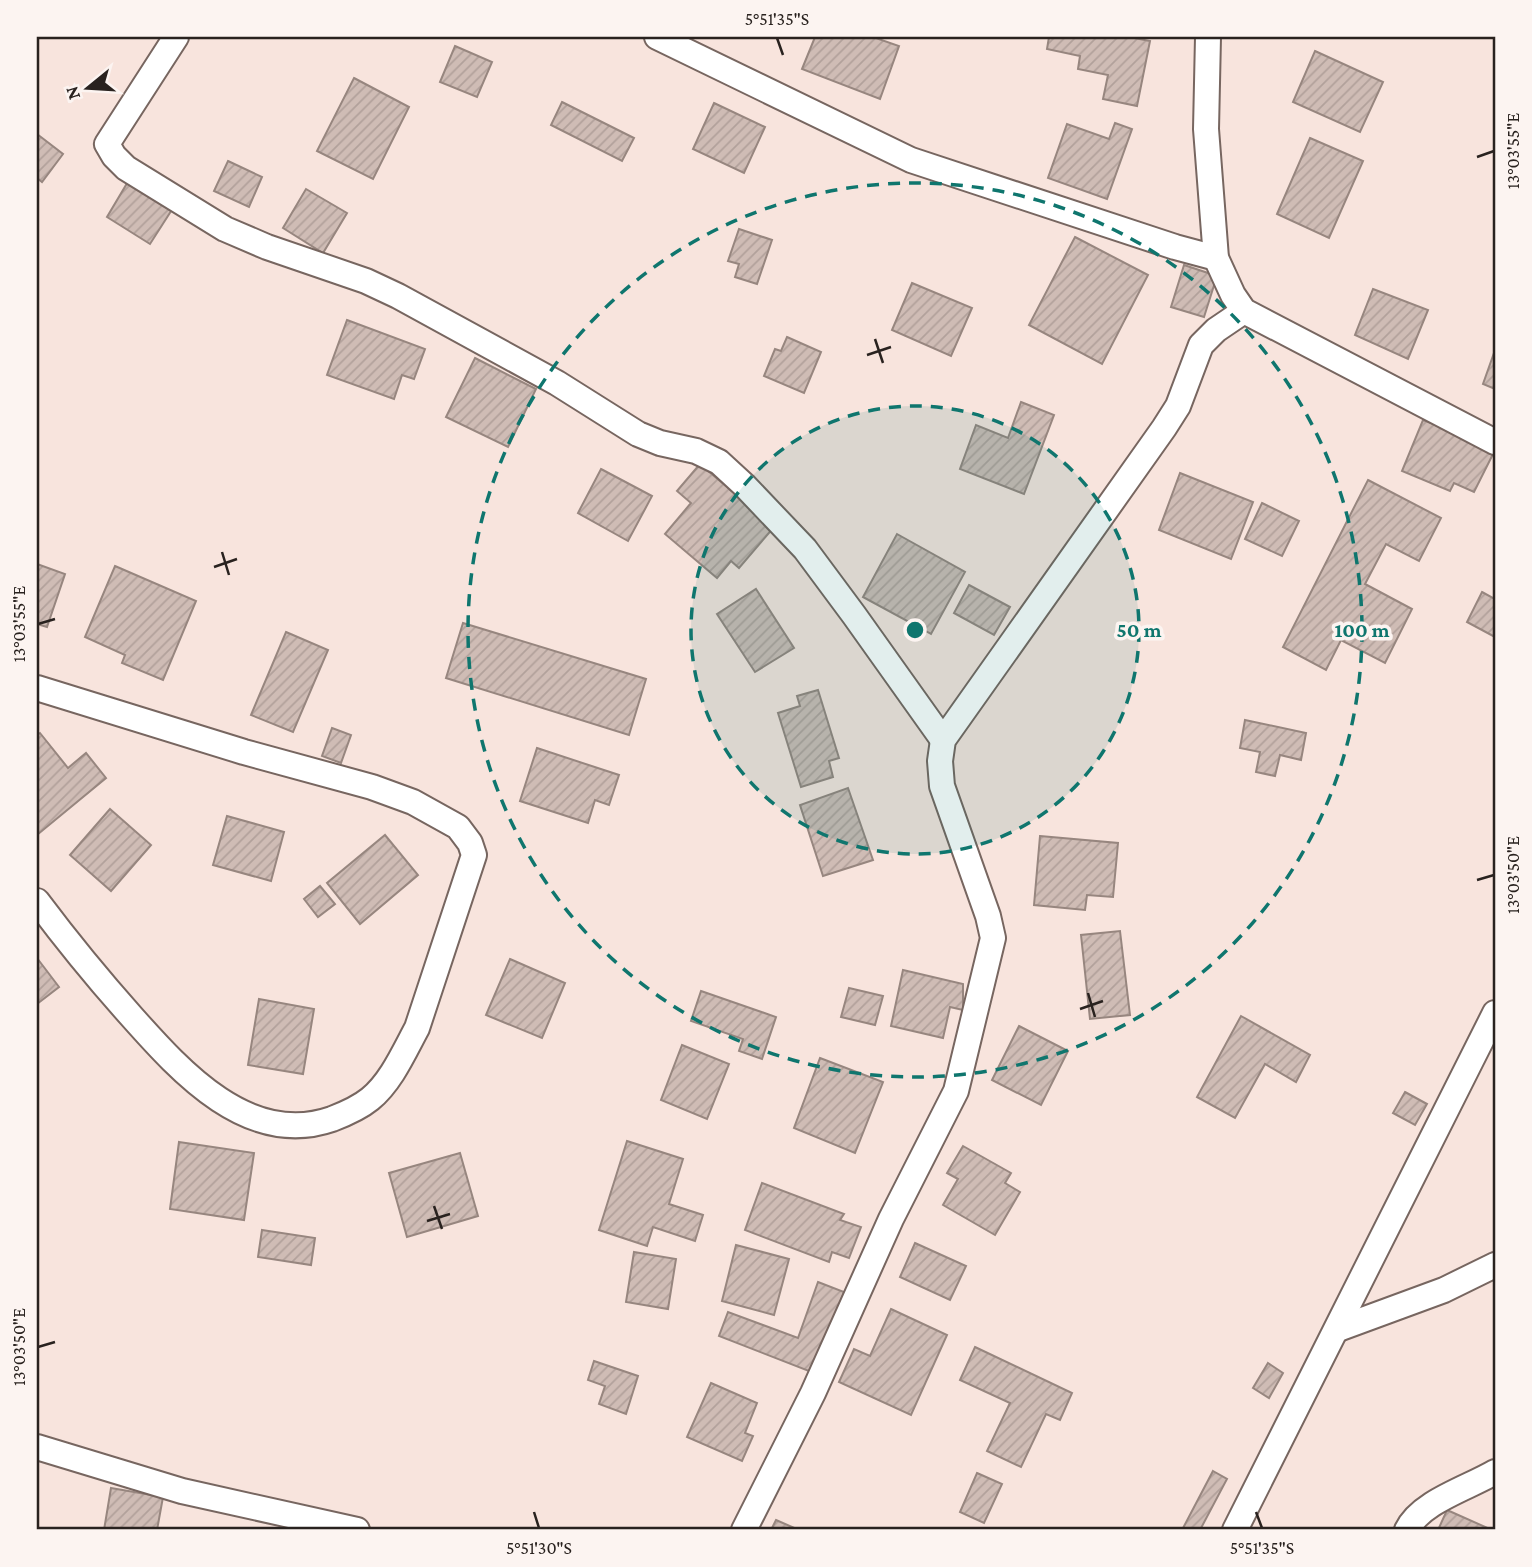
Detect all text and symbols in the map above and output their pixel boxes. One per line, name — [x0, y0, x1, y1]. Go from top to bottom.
text: 5°51'35"S — [745, 9, 809, 29]
north arrow — [52, 52, 122, 122]
text: N — [60, 84, 84, 103]
text: 13°03'55"E — [1503, 113, 1523, 189]
text: 13°03'55"E — [9, 586, 29, 662]
centre of rings — [903, 618, 927, 642]
text: 50 m — [1117, 618, 1162, 642]
text: 100 m — [1334, 618, 1390, 642]
text: 13°03'50"E — [1503, 836, 1523, 914]
text: 13°03'50"E — [9, 1308, 29, 1386]
text: 5°51'30"S — [506, 1538, 572, 1558]
text: 5°51'35"S — [1230, 1538, 1294, 1558]

